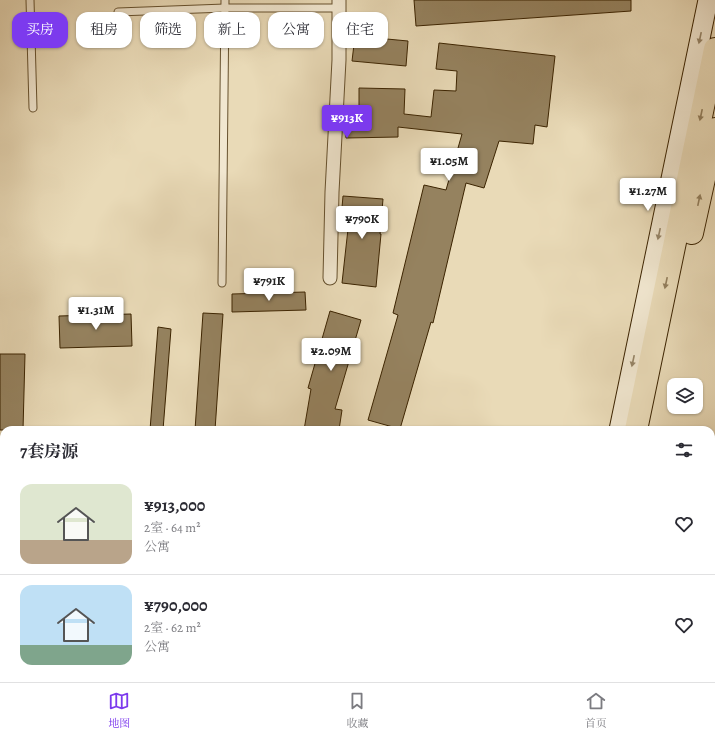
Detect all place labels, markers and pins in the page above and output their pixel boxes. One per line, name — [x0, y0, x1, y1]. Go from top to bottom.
pin: ¥913K — [319, 105, 375, 139]
pin: ¥1.05M — [416, 148, 482, 182]
pin: ¥1.27M — [615, 178, 681, 212]
pin: ¥790K — [334, 206, 390, 240]
pin: ¥791K — [241, 268, 297, 302]
pin: ¥1.31M — [63, 297, 129, 331]
pin: ¥2.09M — [298, 338, 364, 372]

